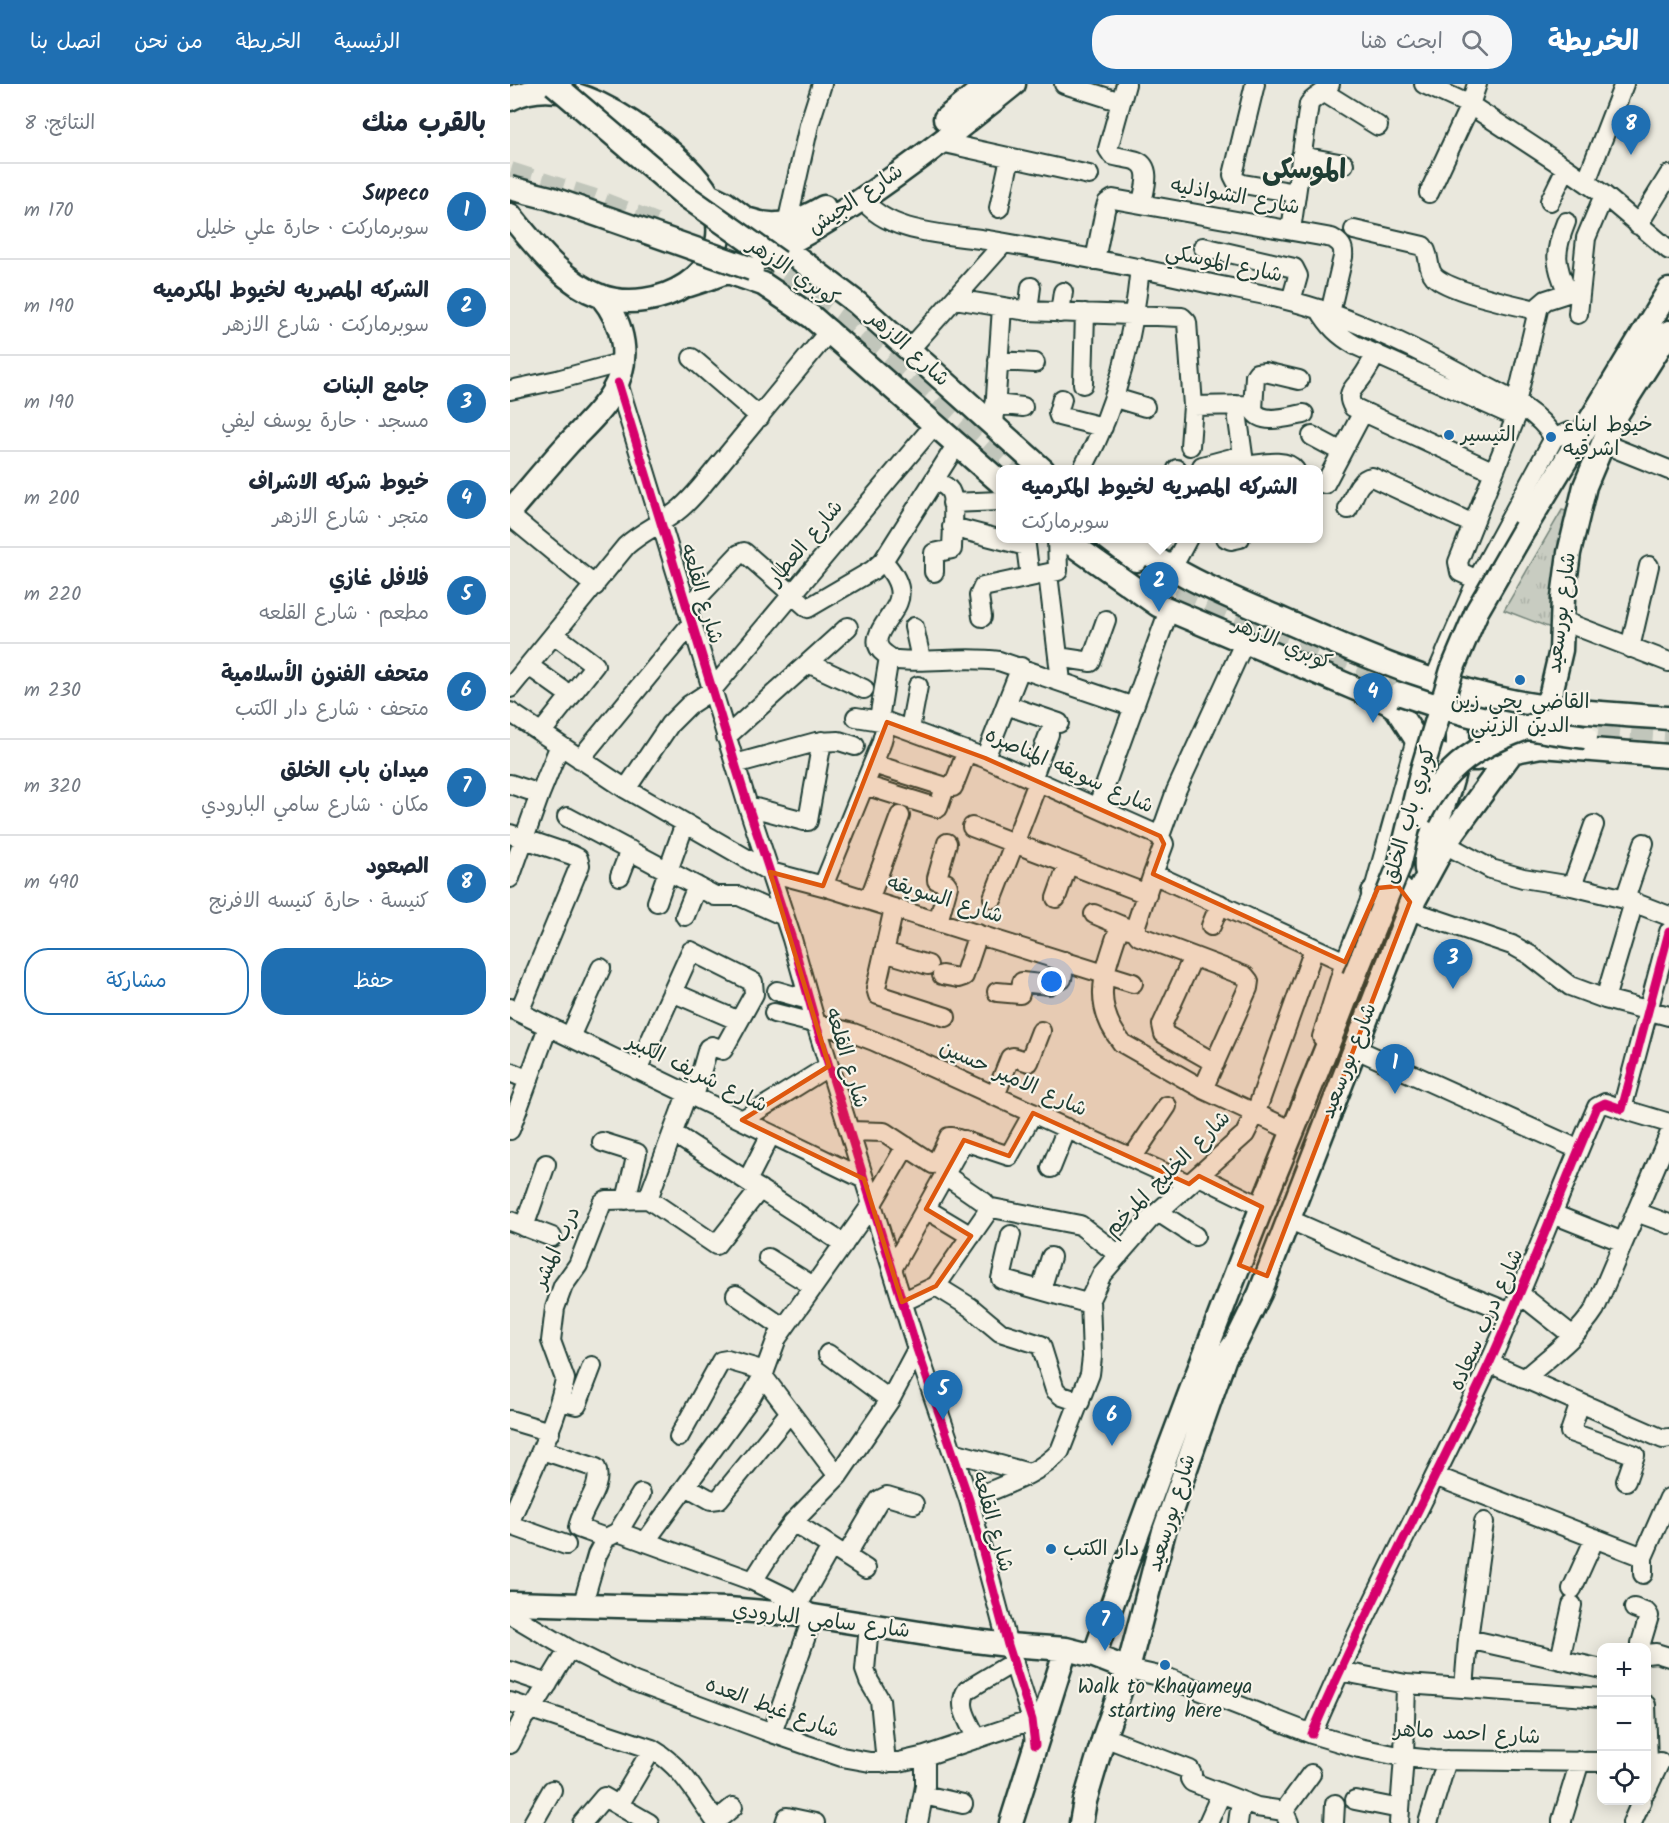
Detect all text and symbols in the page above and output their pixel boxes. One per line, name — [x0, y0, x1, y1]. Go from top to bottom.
search box — [1092, 15, 1512, 69]
text: الخريطة — [1548, 20, 1639, 65]
text: ابحث هنا — [1360, 25, 1443, 60]
text: اتصل بنا — [30, 26, 101, 59]
text: من نحن — [134, 26, 203, 59]
text: الخريطة — [236, 26, 301, 59]
text: الرئيسية — [334, 26, 400, 59]
icon: search — [1458, 26, 1491, 59]
text: بالقرب منك — [362, 103, 486, 145]
pin: 8 — [1612, 106, 1650, 155]
text: النتائج: 8 — [24, 108, 95, 140]
district label: الموسكى — [1262, 149, 1346, 192]
street label: شارع الجيش — [802, 156, 910, 244]
street label: شارع الشواذليه — [1168, 169, 1302, 225]
text: Supeco — [363, 177, 429, 212]
text: 170 m — [24, 195, 73, 227]
text: 1 — [463, 195, 470, 227]
text: سوبرماركت · حارة علي خليل — [196, 213, 429, 245]
street label: كوبري الازهر — [738, 229, 846, 316]
street label: شارع الموسكي — [1162, 236, 1286, 293]
text: الشركه المصريه لخيوط المكرميه — [153, 274, 429, 309]
text: 190 m — [24, 291, 74, 323]
text: 2 — [461, 291, 472, 323]
street label: شارع الازهر — [858, 301, 957, 395]
text: سوبرماركت · شارع الازهر — [224, 310, 429, 342]
text: جامع البنات — [323, 370, 429, 405]
text: 190 m — [24, 387, 74, 419]
text: 3 — [461, 387, 472, 419]
text: مسجد · حارة يوسف ليفي — [221, 406, 429, 438]
place label: خيوط ابناء اشرقيه — [1563, 409, 1653, 466]
place label: التيسير — [1459, 419, 1516, 452]
marker: التيسير — [1442, 428, 1456, 442]
marker: خيوط ابناء اشرقيه — [1544, 430, 1558, 444]
popup — [996, 465, 1323, 543]
text: خيوط شركه الاشراف — [248, 466, 429, 501]
text: الشركه المصريه لخيوط المكرميه — [1022, 471, 1297, 506]
text: 200 m — [24, 483, 80, 515]
text: 4 — [461, 483, 472, 515]
street label: شارع العطار — [759, 493, 852, 595]
text: متجر · شارع الازهر — [272, 502, 429, 534]
text: سوبرماركت — [1022, 507, 1109, 539]
street label: شارع القلعه — [670, 540, 732, 648]
street label: شارع بورسعيد — [1538, 551, 1586, 675]
text: فلافل غازي — [329, 562, 429, 597]
pin: 2 — [1140, 562, 1178, 612]
text: 220 m — [24, 579, 81, 611]
text: 5 — [461, 579, 472, 611]
text: مطعم · شارع القلعه — [259, 598, 429, 630]
street label: كوبري الازهر — [1225, 607, 1337, 680]
text: متحف الفنون الأسلامية — [221, 658, 429, 693]
marker: القاضي يحي زين الدين الزيني — [1513, 673, 1527, 687]
pin: 4 — [1354, 674, 1392, 723]
text: 230 m — [24, 675, 81, 707]
text: 6 — [461, 675, 472, 707]
place label: القاضي يحي زين الدين الزيني — [1450, 686, 1590, 744]
text: متحف · شارع دار الكتب — [235, 694, 429, 726]
street label: شارع سويقه المناصره — [979, 719, 1159, 823]
street label: كوبري باب الخلق — [1375, 742, 1445, 888]
text: ميدان باب الخلق — [280, 754, 429, 789]
text: 320 m — [24, 771, 81, 803]
text: 7 — [462, 771, 471, 803]
text: مكان · شارع سامي البارودي — [201, 790, 429, 822]
text: الصعود — [366, 850, 429, 885]
text: 490 m — [24, 867, 79, 899]
text: 8 — [461, 867, 472, 899]
street label: شارع السويقه — [883, 867, 1007, 933]
text: كنيسة · حارة كنيسه الافرنج — [209, 886, 429, 918]
pin: 3 — [1434, 940, 1472, 989]
button: مشاركة — [24, 948, 249, 1015]
button: حفظ — [261, 948, 486, 1015]
your location — [1037, 967, 1066, 996]
street label: شارع بورسعيد — [1312, 998, 1386, 1124]
street label: شارع القلعه — [815, 1004, 877, 1112]
street label: شارع شريف الكبير — [619, 1025, 773, 1122]
street label: شارع الامير حسين — [934, 1032, 1092, 1126]
pin: 1 — [1376, 1044, 1414, 1094]
street label: شارع الخليج المرخم — [1097, 1103, 1239, 1245]
street label: درب المشر — [523, 1201, 590, 1297]
street label: شارع درب سعاده — [1441, 1243, 1533, 1397]
pin: 5 — [924, 1370, 962, 1420]
pin: 6 — [1092, 1396, 1132, 1446]
street label: شارع بورسعيد — [1138, 1450, 1206, 1576]
street label: شارع القلعه — [962, 1468, 1022, 1576]
place label: دار الكتب — [1063, 1533, 1140, 1566]
marker: دار الكتب — [1044, 1542, 1058, 1556]
street label: شارع سامي البارودي — [730, 1594, 912, 1649]
pin: 7 — [1086, 1602, 1124, 1651]
map controls — [1597, 1643, 1651, 1805]
button: + — [1597, 1643, 1651, 1697]
marker: Walk to Khayameya starting here — [1158, 1658, 1172, 1672]
street label: شارع غيط العده — [700, 1668, 844, 1748]
place label: Walk to Khayameya starting here — [1078, 1671, 1252, 1728]
button: − — [1597, 1697, 1651, 1751]
street label: شارع احمد ماهر — [1391, 1714, 1541, 1754]
button: locate — [1597, 1751, 1651, 1805]

